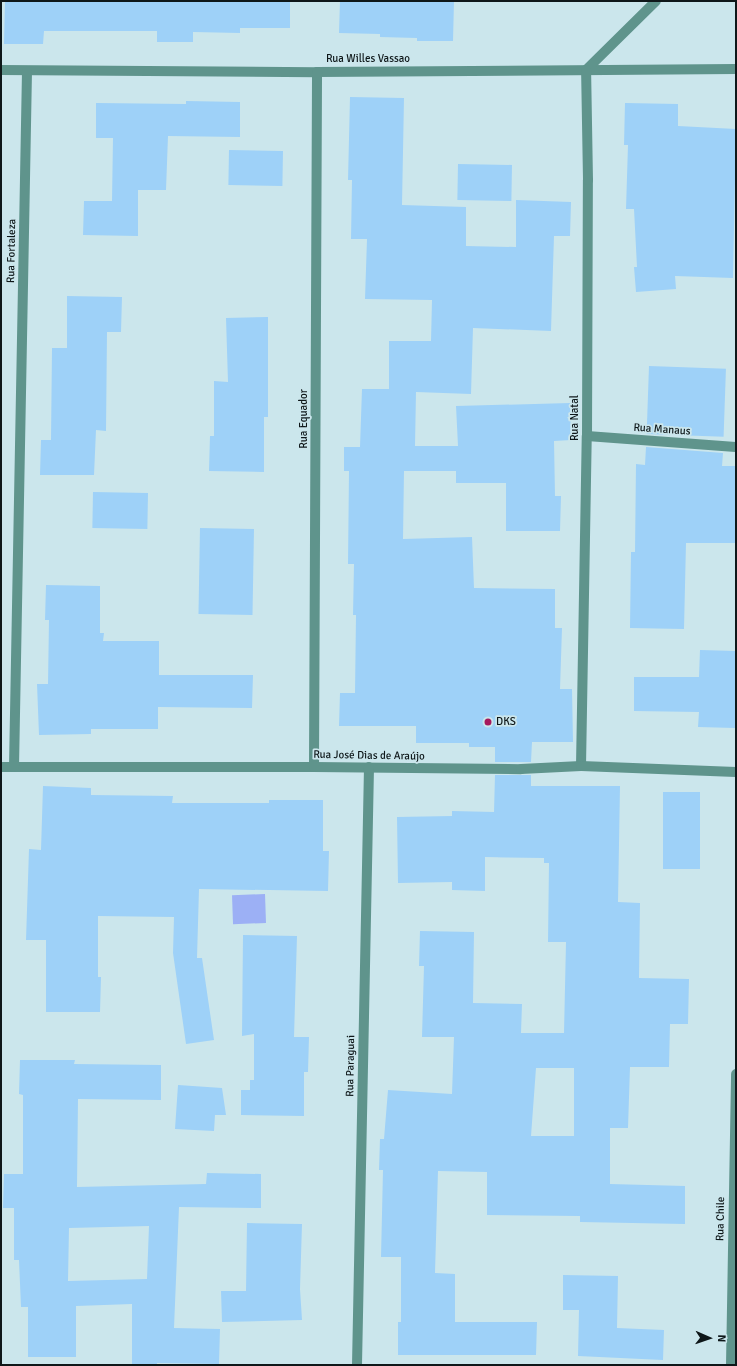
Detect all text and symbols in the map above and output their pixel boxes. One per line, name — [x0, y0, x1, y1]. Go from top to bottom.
street label: Rua Willes Vassao — [326, 52, 410, 66]
street label: Rua Fortaleza — [5, 219, 19, 283]
street label: Rua Equador — [297, 389, 311, 449]
street label: Rua Natal — [568, 395, 582, 441]
street label: Rua Manaus — [633, 421, 691, 439]
place label: DKS — [496, 715, 516, 729]
marker: DKS — [483, 717, 493, 727]
street label: Rua José Dias de Araújo — [313, 748, 425, 764]
street label: Rua Paraguai — [344, 1035, 358, 1097]
street label: Rua Chile — [714, 1197, 728, 1241]
north arrow — [689, 1318, 729, 1358]
text: N — [715, 1334, 728, 1342]

